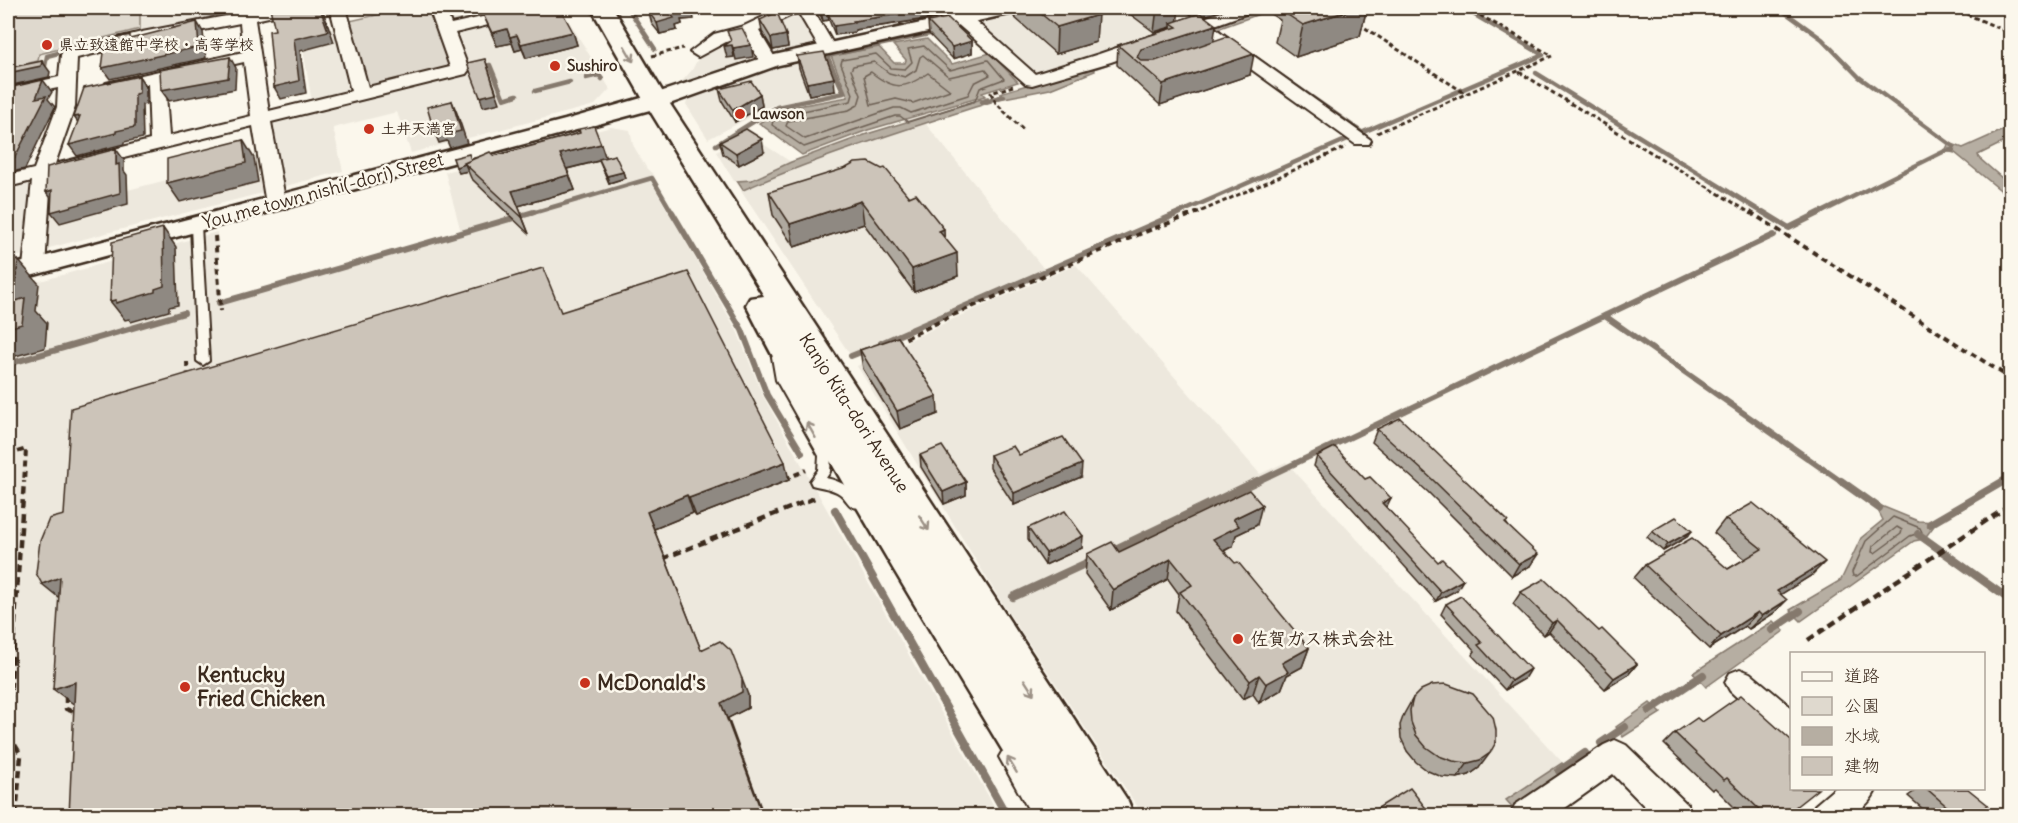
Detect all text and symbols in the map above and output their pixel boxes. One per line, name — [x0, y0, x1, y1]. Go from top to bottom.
place label: 県立致遠館中学校・高等学校 — [59, 35, 254, 54]
marker: 県立致遠館中学校・高等学校 — [40, 38, 54, 52]
one-way arrow — [624, 45, 635, 63]
place label: Sushiro — [567, 56, 618, 75]
marker: Sushiro — [548, 59, 562, 73]
place label: Lawson — [752, 104, 805, 123]
marker: Lawson — [733, 107, 747, 121]
place label: 土井天満宮 — [381, 119, 456, 138]
marker: 土井天満宮 — [362, 122, 376, 136]
street label: You me town nishi(-dori) Street — [200, 147, 446, 234]
street label: Kanjo Kita-dori Avenue — [794, 329, 915, 497]
one-way arrow — [804, 422, 816, 439]
one-way arrow — [918, 514, 930, 531]
place label: 佐賀ガス株式会社 — [1250, 627, 1394, 650]
marker: 佐賀ガス株式会社 — [1231, 632, 1245, 646]
legend — [1790, 652, 1985, 790]
place label: Kentucky Fried Chicken — [197, 661, 325, 712]
text: 道路 — [1844, 664, 1880, 687]
place label: McDonald's — [597, 669, 706, 696]
marker: McDonald's — [578, 676, 592, 690]
one-way arrow — [1024, 678, 1036, 695]
marker: Kentucky Fried Chicken — [178, 680, 192, 694]
text: 公園 — [1844, 694, 1880, 717]
text: 水域 — [1844, 724, 1880, 747]
text: 建物 — [1844, 754, 1880, 777]
one-way arrow — [1005, 757, 1017, 774]

